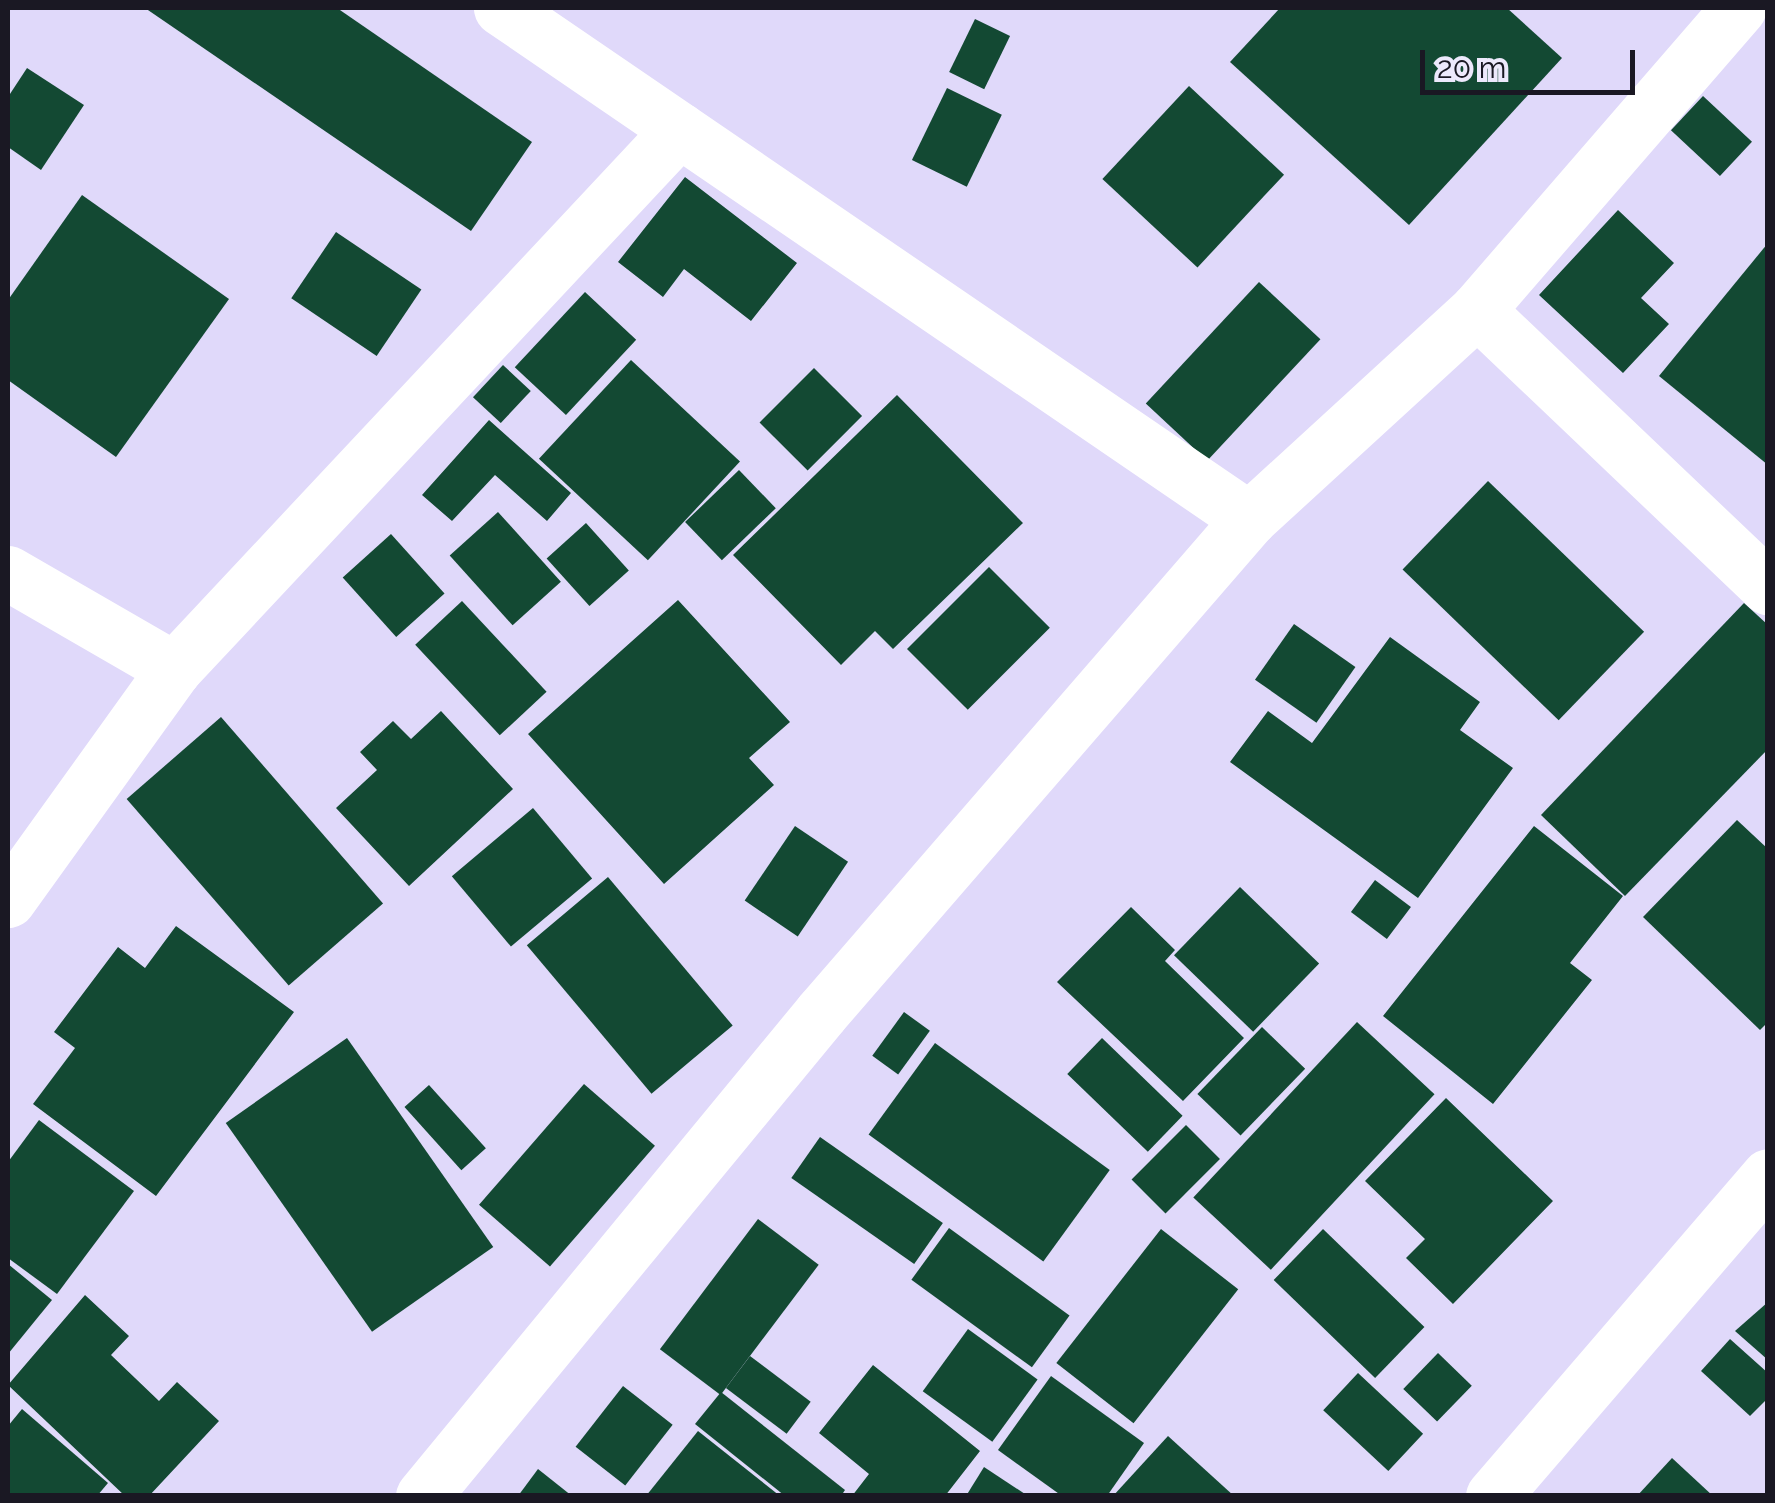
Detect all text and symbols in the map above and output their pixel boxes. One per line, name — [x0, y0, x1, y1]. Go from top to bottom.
scale bar — [1425, 30, 1640, 92]
text: 20 m — [1437, 50, 1506, 85]

